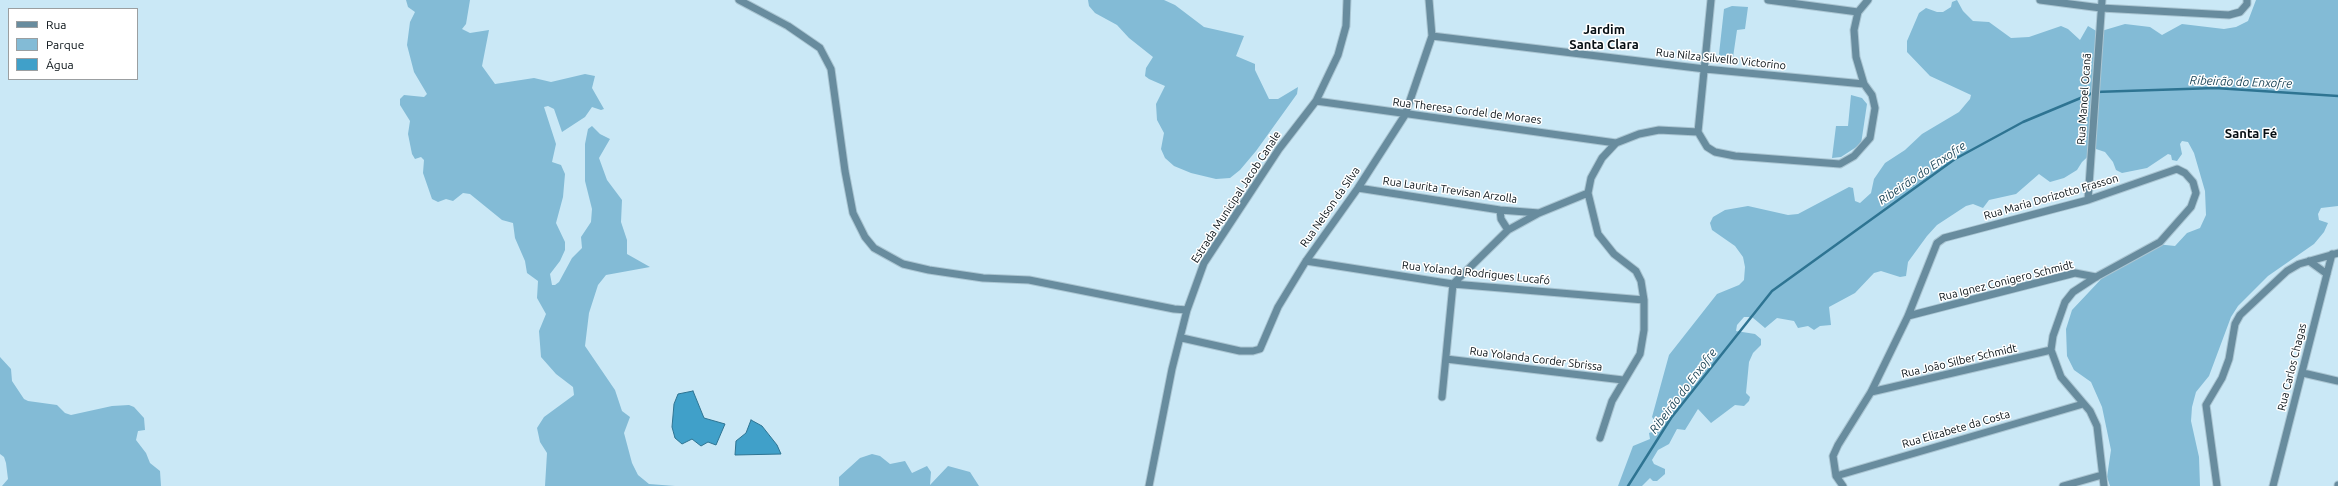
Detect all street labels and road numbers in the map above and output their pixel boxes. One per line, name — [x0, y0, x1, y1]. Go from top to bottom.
street label: Rua Nilza Silvello Victorino — [1655, 46, 1787, 72]
street label: Rua Manoel Ocanã — [2074, 53, 2094, 145]
street label: Rua Theresa Cordel de Moraes — [1392, 95, 1542, 127]
street label: Estrada Municipal Jacob Canale — [1188, 129, 1284, 265]
street label: Rua Nelson da Silva — [1297, 164, 1363, 250]
street label: Rua Maria Dorizotto Frasson — [1982, 171, 2120, 223]
street label: Rua Laurita Trevisan Arzolla — [1382, 174, 1518, 206]
street label: Rua Ignez Conigero Schmidt — [1937, 258, 2075, 304]
street label: Rua Yolanda Rodrigues Lucafó — [1401, 259, 1551, 287]
street label: Rua Carlos Chagas — [2275, 322, 2309, 412]
street label: Rua João Silber Schmidt — [1900, 341, 2018, 381]
street label: Rua Yolanda Corder Sbrissa — [1469, 344, 1603, 374]
street label: Rua Elizabete da Costa — [1901, 407, 2011, 451]

